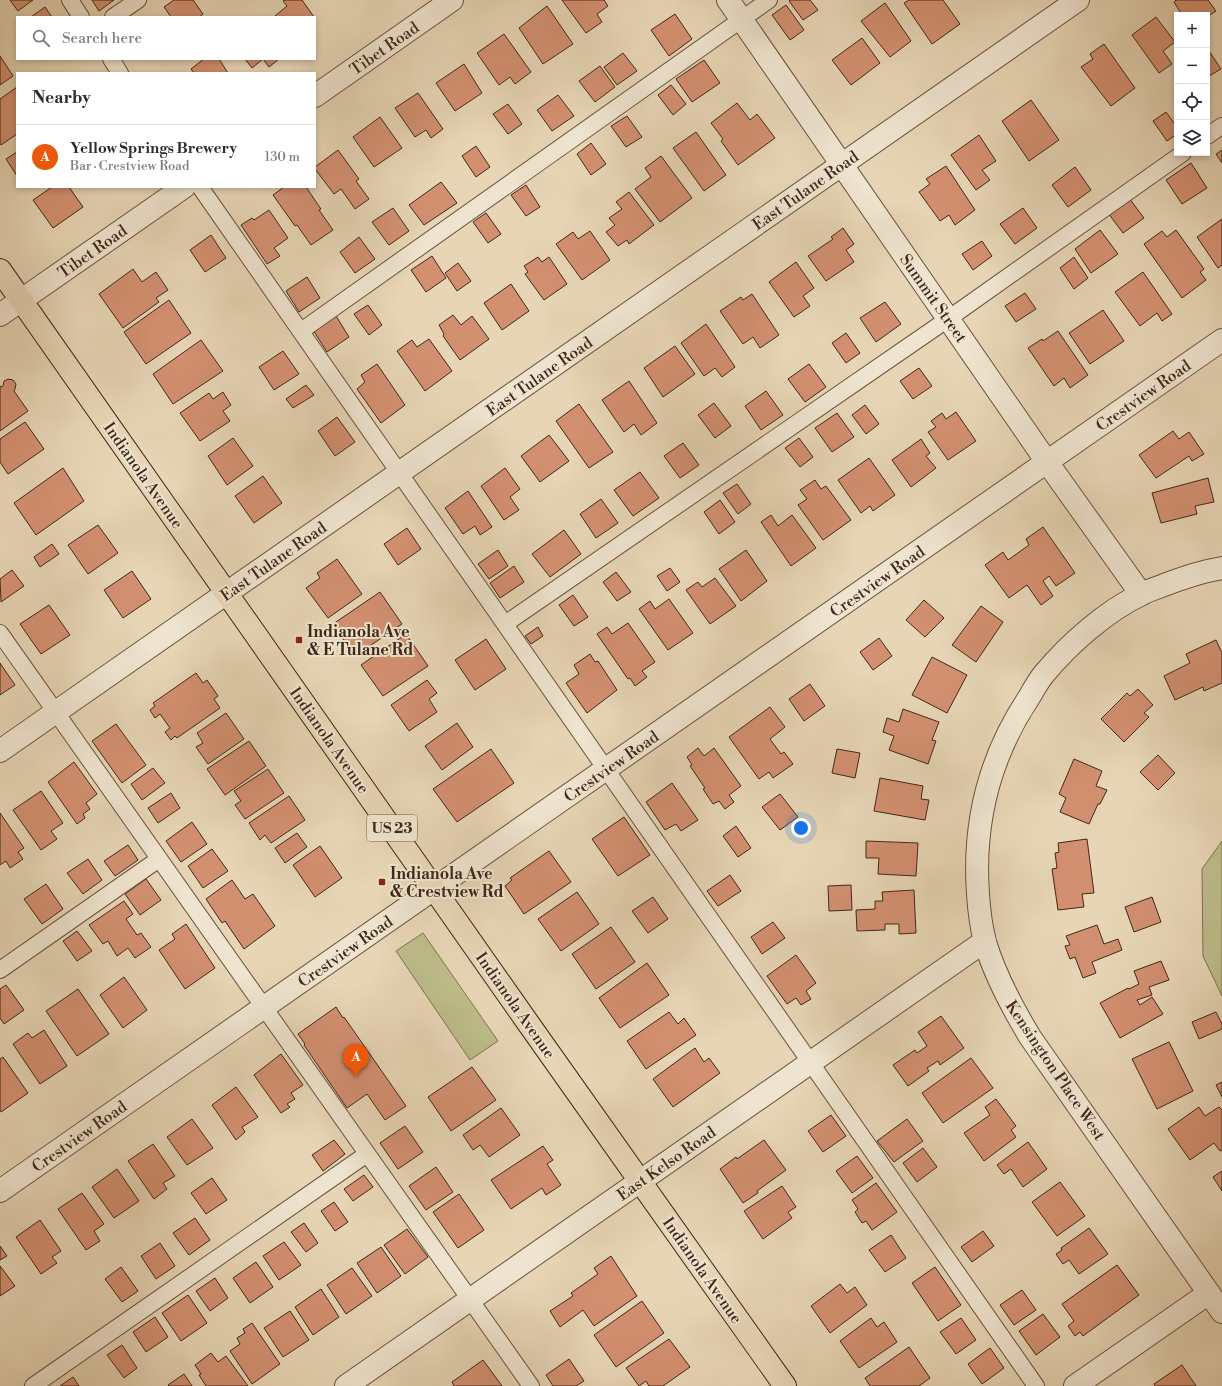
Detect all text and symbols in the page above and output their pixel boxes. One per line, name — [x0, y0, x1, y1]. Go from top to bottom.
map controls — [1174, 12, 1210, 156]
button: + — [1174, 12, 1210, 48]
search box — [16, 16, 316, 60]
street label: Tibet Road — [346, 18, 423, 80]
icon: search — [30, 27, 52, 49]
text: Search here — [62, 29, 142, 48]
button: − — [1174, 48, 1210, 84]
button: locate — [1174, 84, 1210, 120]
text: Nearby — [32, 87, 91, 109]
button: layers — [1174, 120, 1210, 156]
text: Yellow Springs Brewery — [70, 139, 237, 158]
street label: East Tulane Road — [749, 147, 863, 235]
text: A — [40, 149, 50, 165]
text: 130 m — [265, 149, 300, 165]
text: Bar · Crestview Road — [70, 158, 189, 174]
street label: Tibet Road — [54, 221, 131, 283]
street label: Summit Street — [895, 250, 971, 347]
street label: East Tulane Road — [483, 333, 597, 421]
street label: Crestview Road — [1092, 356, 1195, 436]
street label: Indianola Avenue — [99, 418, 187, 533]
street label: East Tulane Road — [217, 518, 331, 606]
street label: Crestview Road — [826, 542, 929, 622]
place label: Indianola Ave & E Tulane Rd — [307, 622, 413, 660]
marker: Indianola Ave & E Tulane Rd — [294, 635, 304, 645]
street label: Indianola Avenue — [285, 683, 373, 798]
street label: Crestview Road — [560, 727, 663, 807]
road number: US 23 — [367, 815, 417, 841]
your location — [791, 818, 811, 838]
place label: Indianola Ave & Crestview Rd — [390, 864, 504, 902]
marker: Indianola Ave & Crestview Rd — [377, 877, 387, 887]
street label: Crestview Road — [294, 912, 397, 992]
street label: Indianola Avenue — [471, 948, 559, 1063]
street label: Kensington Place West — [1001, 997, 1110, 1144]
pin: A — [343, 1044, 369, 1077]
street label: Crestview Road — [28, 1097, 131, 1177]
street label: East Kelso Road — [613, 1122, 720, 1205]
street label: Indianola Avenue — [658, 1213, 746, 1328]

